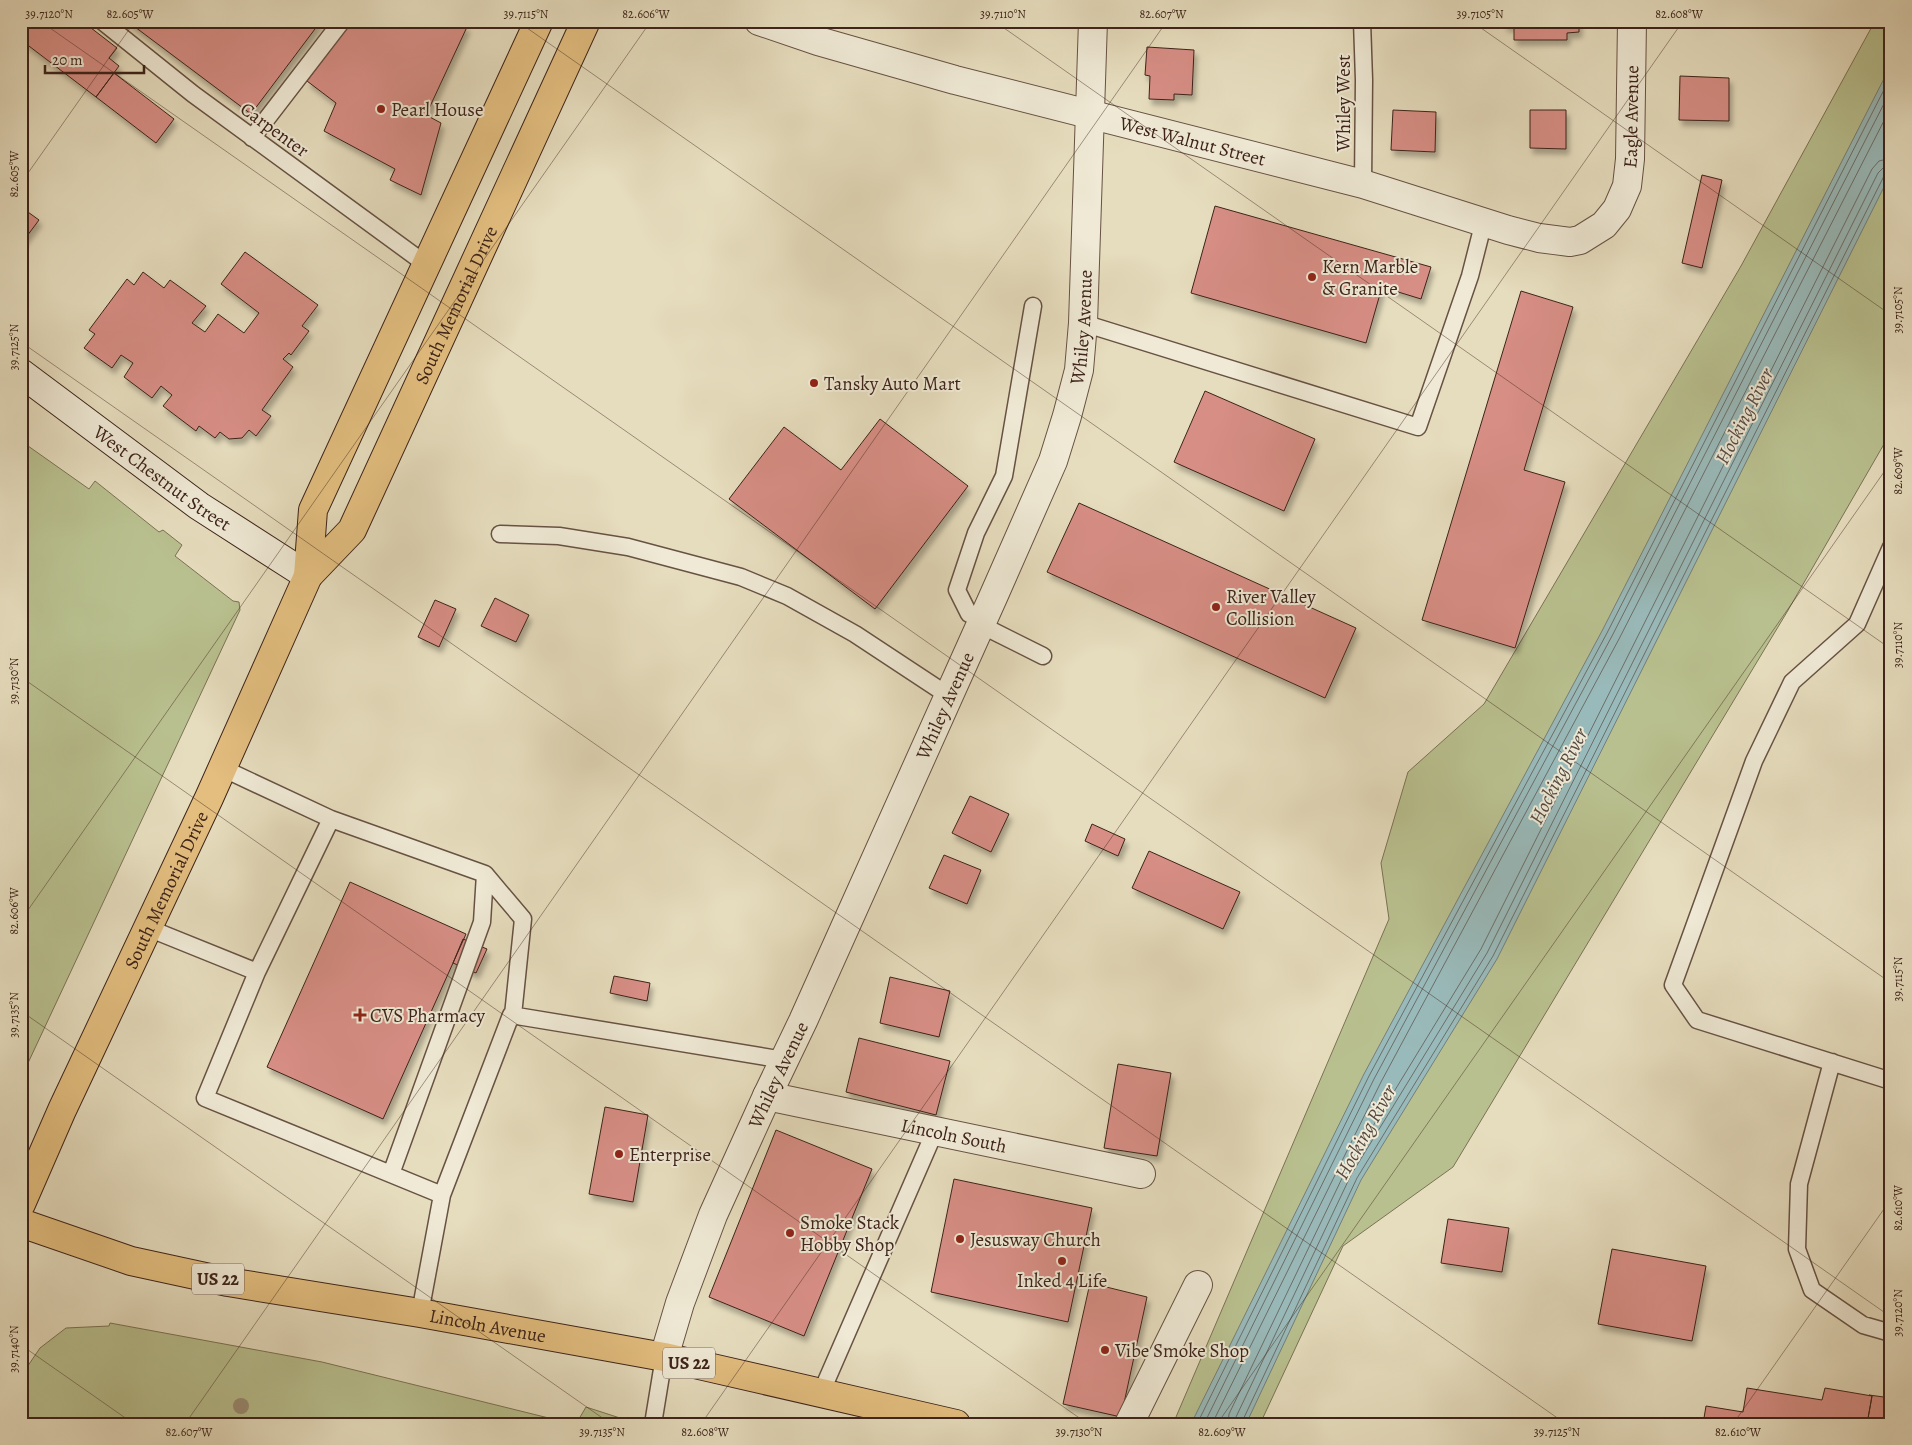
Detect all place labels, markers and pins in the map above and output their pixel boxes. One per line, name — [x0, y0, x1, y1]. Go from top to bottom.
place label: Pearl House — [391, 97, 484, 123]
marker: Pearl House — [375, 103, 387, 115]
place label: Kern Marble & Granite — [1322, 254, 1418, 302]
marker: Kern Marble & Granite — [1306, 271, 1318, 283]
place label: Tansky Auto Mart — [824, 371, 961, 397]
marker: Tansky Auto Mart — [808, 377, 820, 389]
place label: River Valley Collision — [1226, 584, 1316, 632]
marker: River Valley Collision — [1210, 601, 1222, 613]
place label: CVS Pharmacy — [370, 1003, 485, 1029]
marker: CVS Pharmacy — [354, 1009, 366, 1021]
place label: Enterprise — [629, 1142, 711, 1168]
marker: Enterprise — [613, 1148, 625, 1160]
place label: Smoke Stack Hobby Shop — [800, 1210, 900, 1258]
marker: Smoke Stack Hobby Shop — [784, 1227, 796, 1239]
place label: Jesusway Church — [970, 1227, 1101, 1253]
marker: Jesusway Church — [954, 1233, 966, 1245]
marker: Inked 4 Life — [1056, 1255, 1068, 1267]
place label: Inked 4 Life — [1017, 1268, 1107, 1294]
place label: Vibe Smoke Shop — [1114, 1338, 1249, 1364]
marker: Vibe Smoke Shop — [1099, 1344, 1111, 1356]

